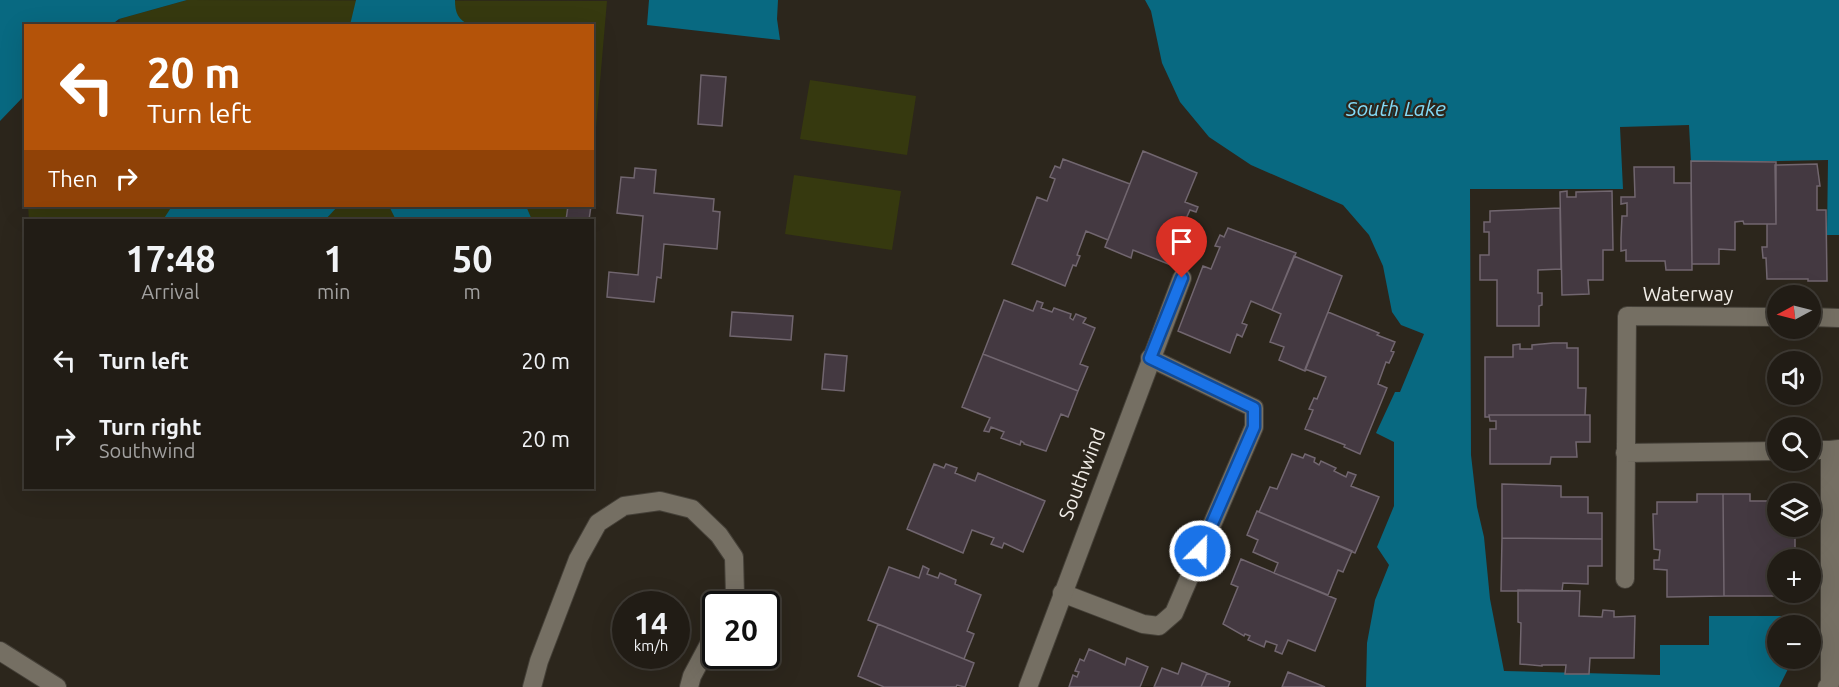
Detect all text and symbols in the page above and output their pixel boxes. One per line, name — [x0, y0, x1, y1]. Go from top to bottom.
icon: left — [48, 48, 126, 126]
text: 20 m — [147, 49, 241, 96]
water label: South Lake — [1345, 96, 1446, 120]
text: Turn left — [147, 98, 251, 128]
icon: right — [110, 162, 143, 195]
text: Then — [48, 166, 98, 191]
pin — [1156, 216, 1207, 278]
icon: arrive — [1165, 225, 1198, 258]
text: 17:48 — [125, 238, 216, 279]
text: 1 — [324, 238, 344, 279]
text: 50 — [452, 238, 493, 279]
text: Arrival — [141, 280, 200, 303]
text: min — [317, 280, 351, 303]
text: m — [464, 280, 481, 303]
street label: Waterway — [1643, 282, 1734, 305]
north arrow — [1767, 285, 1821, 339]
map controls — [1767, 285, 1821, 669]
icon: left — [48, 344, 81, 377]
text: Turn left — [99, 348, 189, 373]
text: 20 m — [521, 348, 570, 373]
button: sound — [1767, 351, 1821, 405]
text: Turn right — [99, 414, 201, 439]
button: search — [1767, 417, 1821, 471]
icon: right — [48, 422, 81, 455]
street label: Southwind — [1054, 425, 1110, 523]
text: 20 m — [521, 426, 570, 451]
text: Southwind — [99, 439, 195, 462]
button: layers — [1767, 483, 1821, 537]
position arrow — [1168, 519, 1232, 583]
button: + — [1767, 549, 1821, 603]
speed limit sign: 20 — [702, 591, 780, 669]
text: 14 — [634, 606, 668, 640]
button: − — [1767, 615, 1821, 669]
text: km/h — [634, 637, 668, 654]

